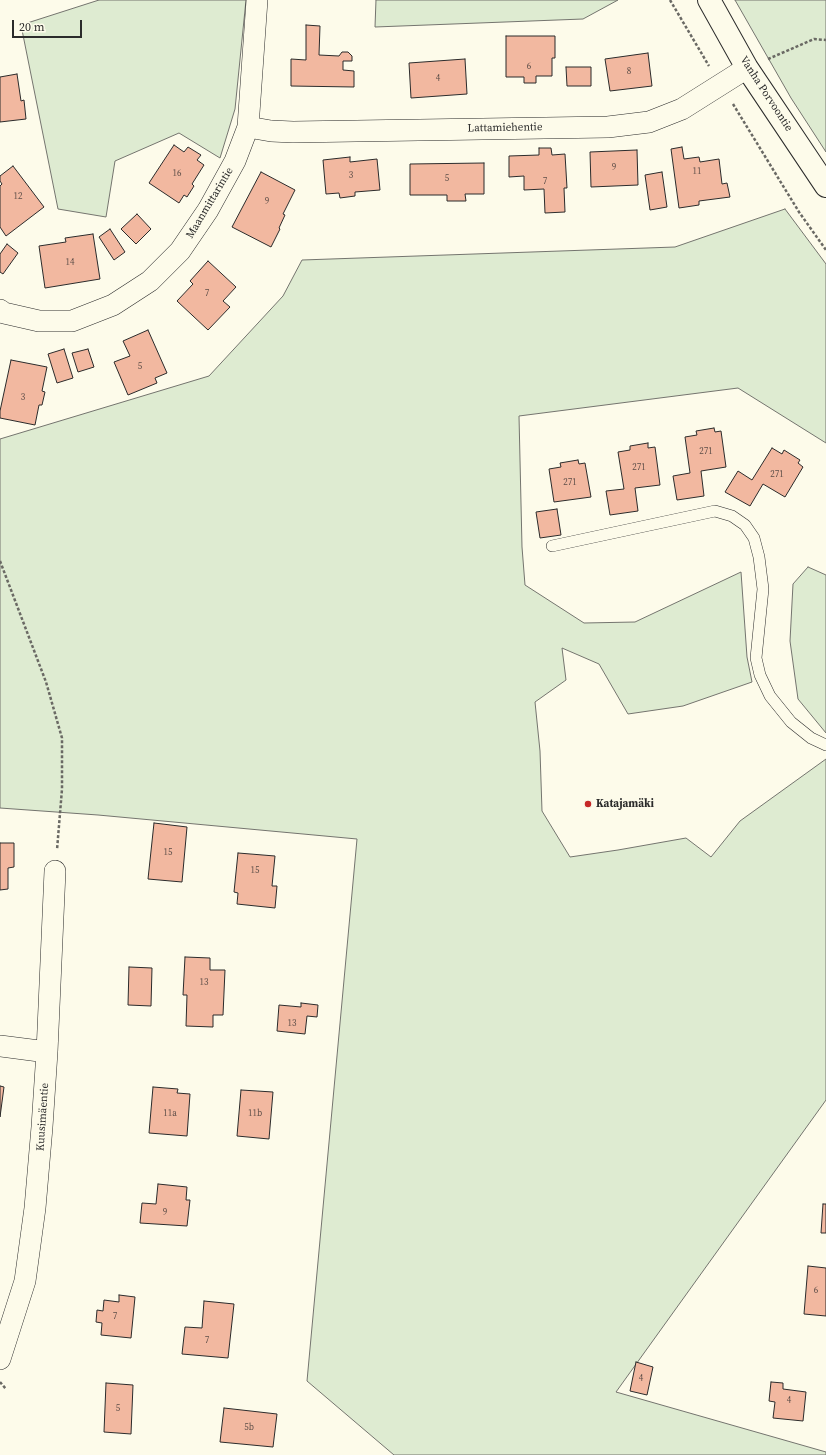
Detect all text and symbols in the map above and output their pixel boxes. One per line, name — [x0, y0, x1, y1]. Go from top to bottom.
scale bar — [14, 12, 84, 38]
text: 20 m — [19, 19, 45, 35]
street label: Vanha Porvoontie — [737, 54, 795, 134]
house number: 6 — [527, 62, 531, 72]
house number: 8 — [627, 67, 631, 77]
house number: 4 — [436, 74, 440, 84]
street label: Lattamiehentie — [467, 121, 543, 135]
house number: 9 — [612, 163, 616, 173]
street label: Maanmittarintie — [184, 165, 236, 241]
house number: 11 — [693, 167, 701, 177]
house number: 16 — [173, 169, 181, 179]
house number: 3 — [349, 171, 353, 181]
house number: 5 — [445, 174, 449, 184]
house number: 7 — [543, 177, 547, 187]
house number: 12 — [14, 192, 22, 202]
house number: 9 — [265, 197, 269, 207]
house number: 14 — [66, 258, 74, 268]
house number: 7 — [205, 289, 209, 299]
house number: 5 — [138, 362, 142, 372]
house number: 3 — [21, 393, 25, 403]
house number: 271 — [699, 447, 713, 457]
house number: 271 — [632, 463, 646, 473]
house number: 271 — [770, 470, 784, 480]
house number: 271 — [563, 478, 577, 488]
place label: Katajamäki — [596, 797, 654, 811]
marker: Katajamäki — [583, 799, 593, 809]
house number: 15 — [164, 848, 172, 858]
house number: 15 — [251, 866, 259, 876]
house number: 13 — [200, 978, 208, 988]
house number: 13 — [288, 1019, 296, 1029]
street label: Kuusimäentie — [34, 1083, 52, 1151]
house number: 11a — [163, 1109, 177, 1119]
house number: 11b — [248, 1109, 262, 1119]
house number: 9 — [163, 1208, 167, 1218]
house number: 6 — [814, 1286, 818, 1296]
house number: 7 — [113, 1312, 117, 1322]
house number: 7 — [205, 1336, 209, 1346]
house number: 4 — [639, 1374, 643, 1384]
house number: 4 — [787, 1396, 791, 1406]
house number: 5 — [116, 1404, 120, 1414]
house number: 5b — [244, 1423, 254, 1433]

